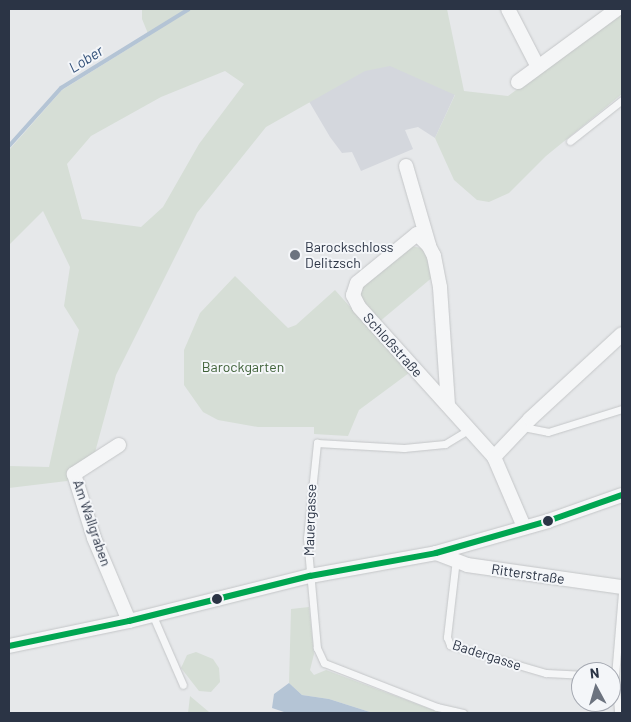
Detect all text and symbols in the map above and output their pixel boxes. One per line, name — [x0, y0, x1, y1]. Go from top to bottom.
water label: Lober — [66, 42, 106, 76]
place label: Barockschloss Delitzsch — [305, 239, 393, 272]
marker: Barockschloss Delitzsch — [289, 249, 301, 261]
street label: Schloßstraße — [360, 309, 426, 381]
park label: Barockgarten — [202, 359, 284, 375]
street label: Am Wallgraben — [69, 478, 115, 568]
street label: Mauergasse — [300, 484, 320, 556]
unlabelled marker — [543, 516, 553, 526]
street label: Ritterstraße — [490, 561, 566, 587]
unlabelled marker — [212, 594, 222, 604]
street label: Badergasse — [451, 636, 523, 674]
north arrow — [571, 662, 621, 712]
text: N — [589, 664, 600, 682]

